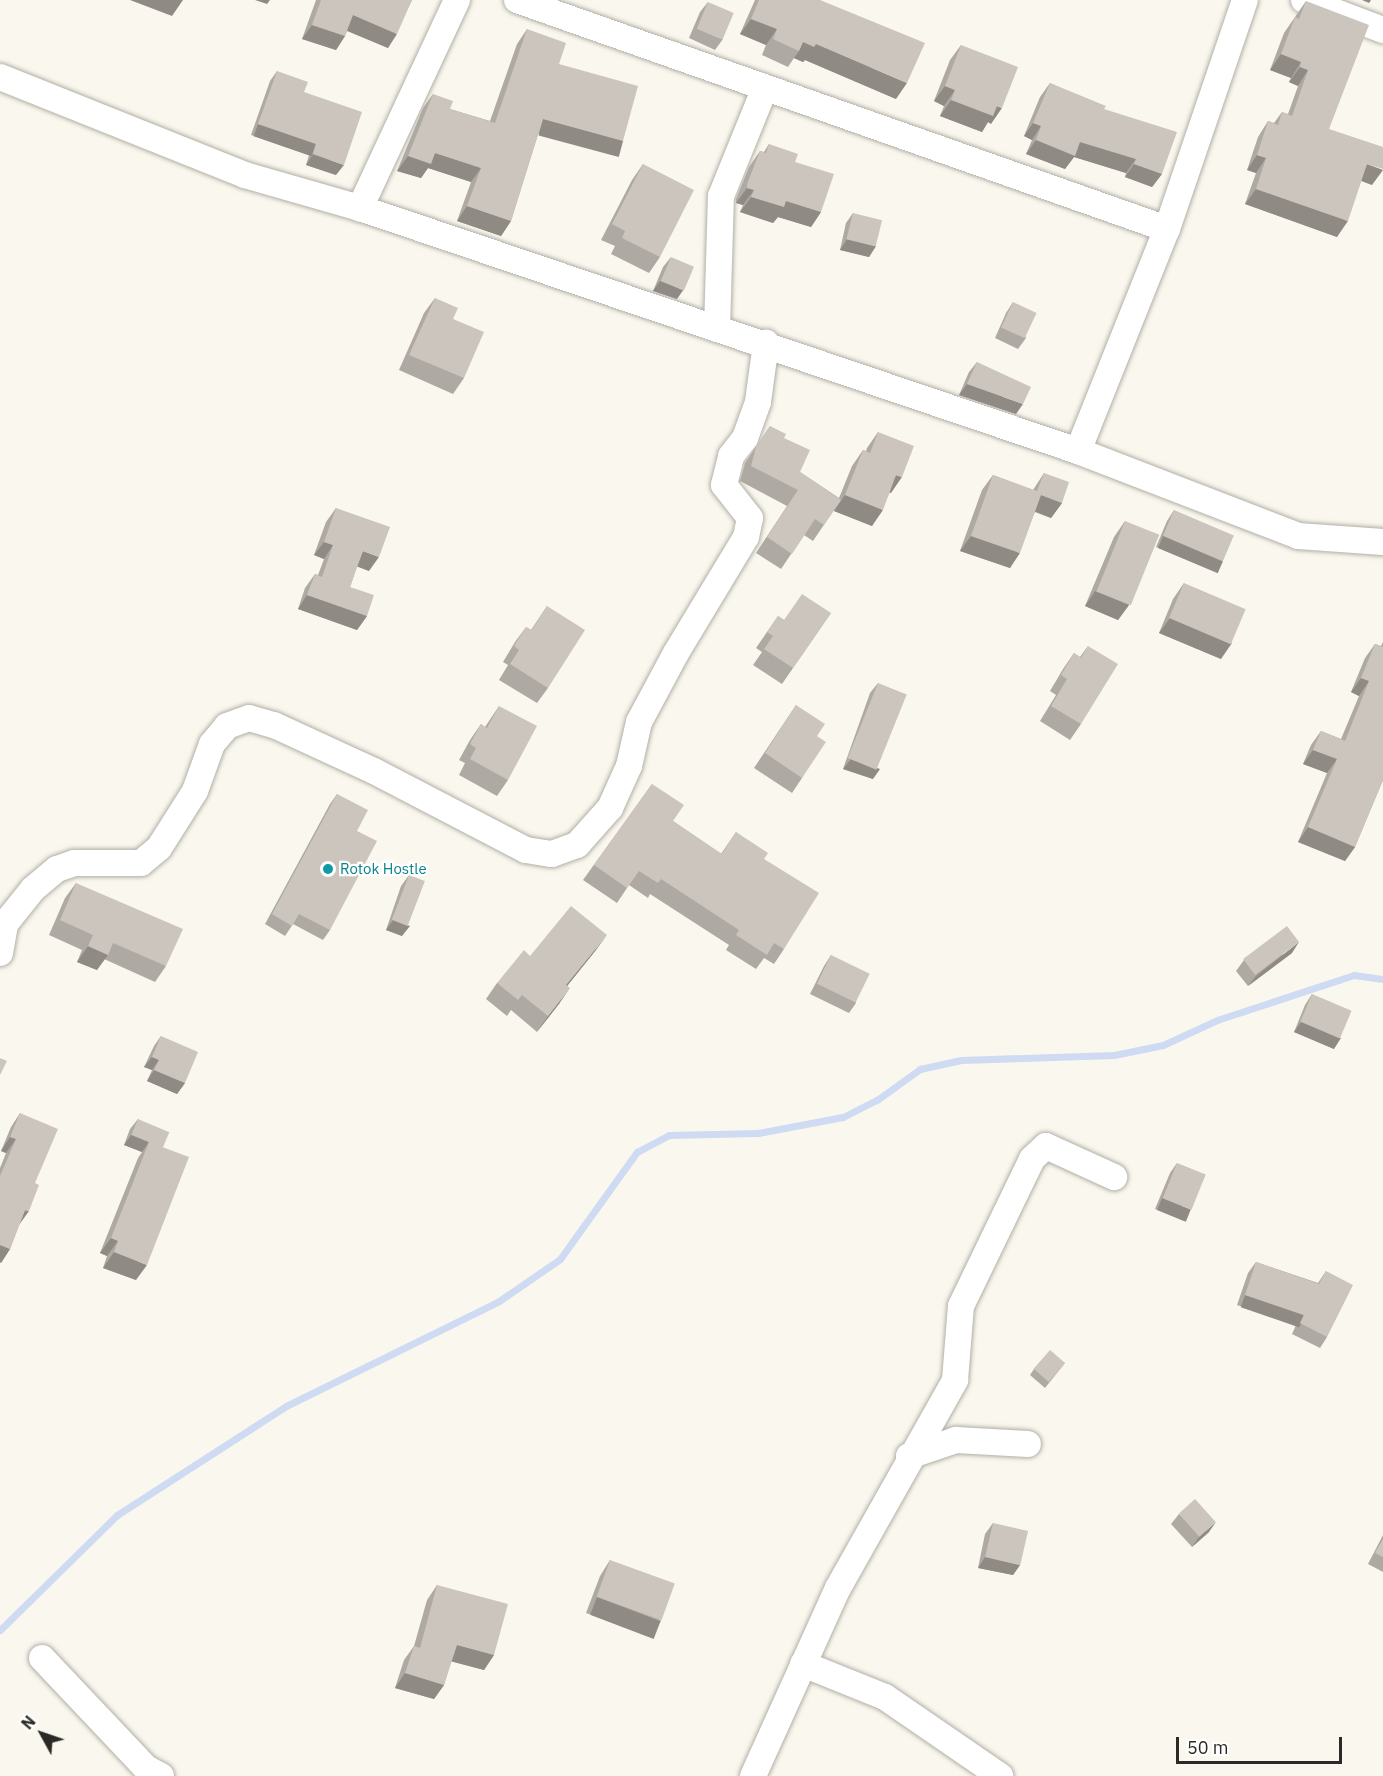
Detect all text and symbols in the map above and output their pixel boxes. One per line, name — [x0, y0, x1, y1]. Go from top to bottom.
place label: Rotok Hostle — [340, 860, 427, 878]
marker: Rotok Hostle — [321, 862, 335, 876]
north arrow — [12, 1704, 72, 1764]
text: N — [17, 1712, 40, 1733]
scale bar — [1179, 1725, 1346, 1763]
text: 50 m — [1187, 1736, 1229, 1759]

